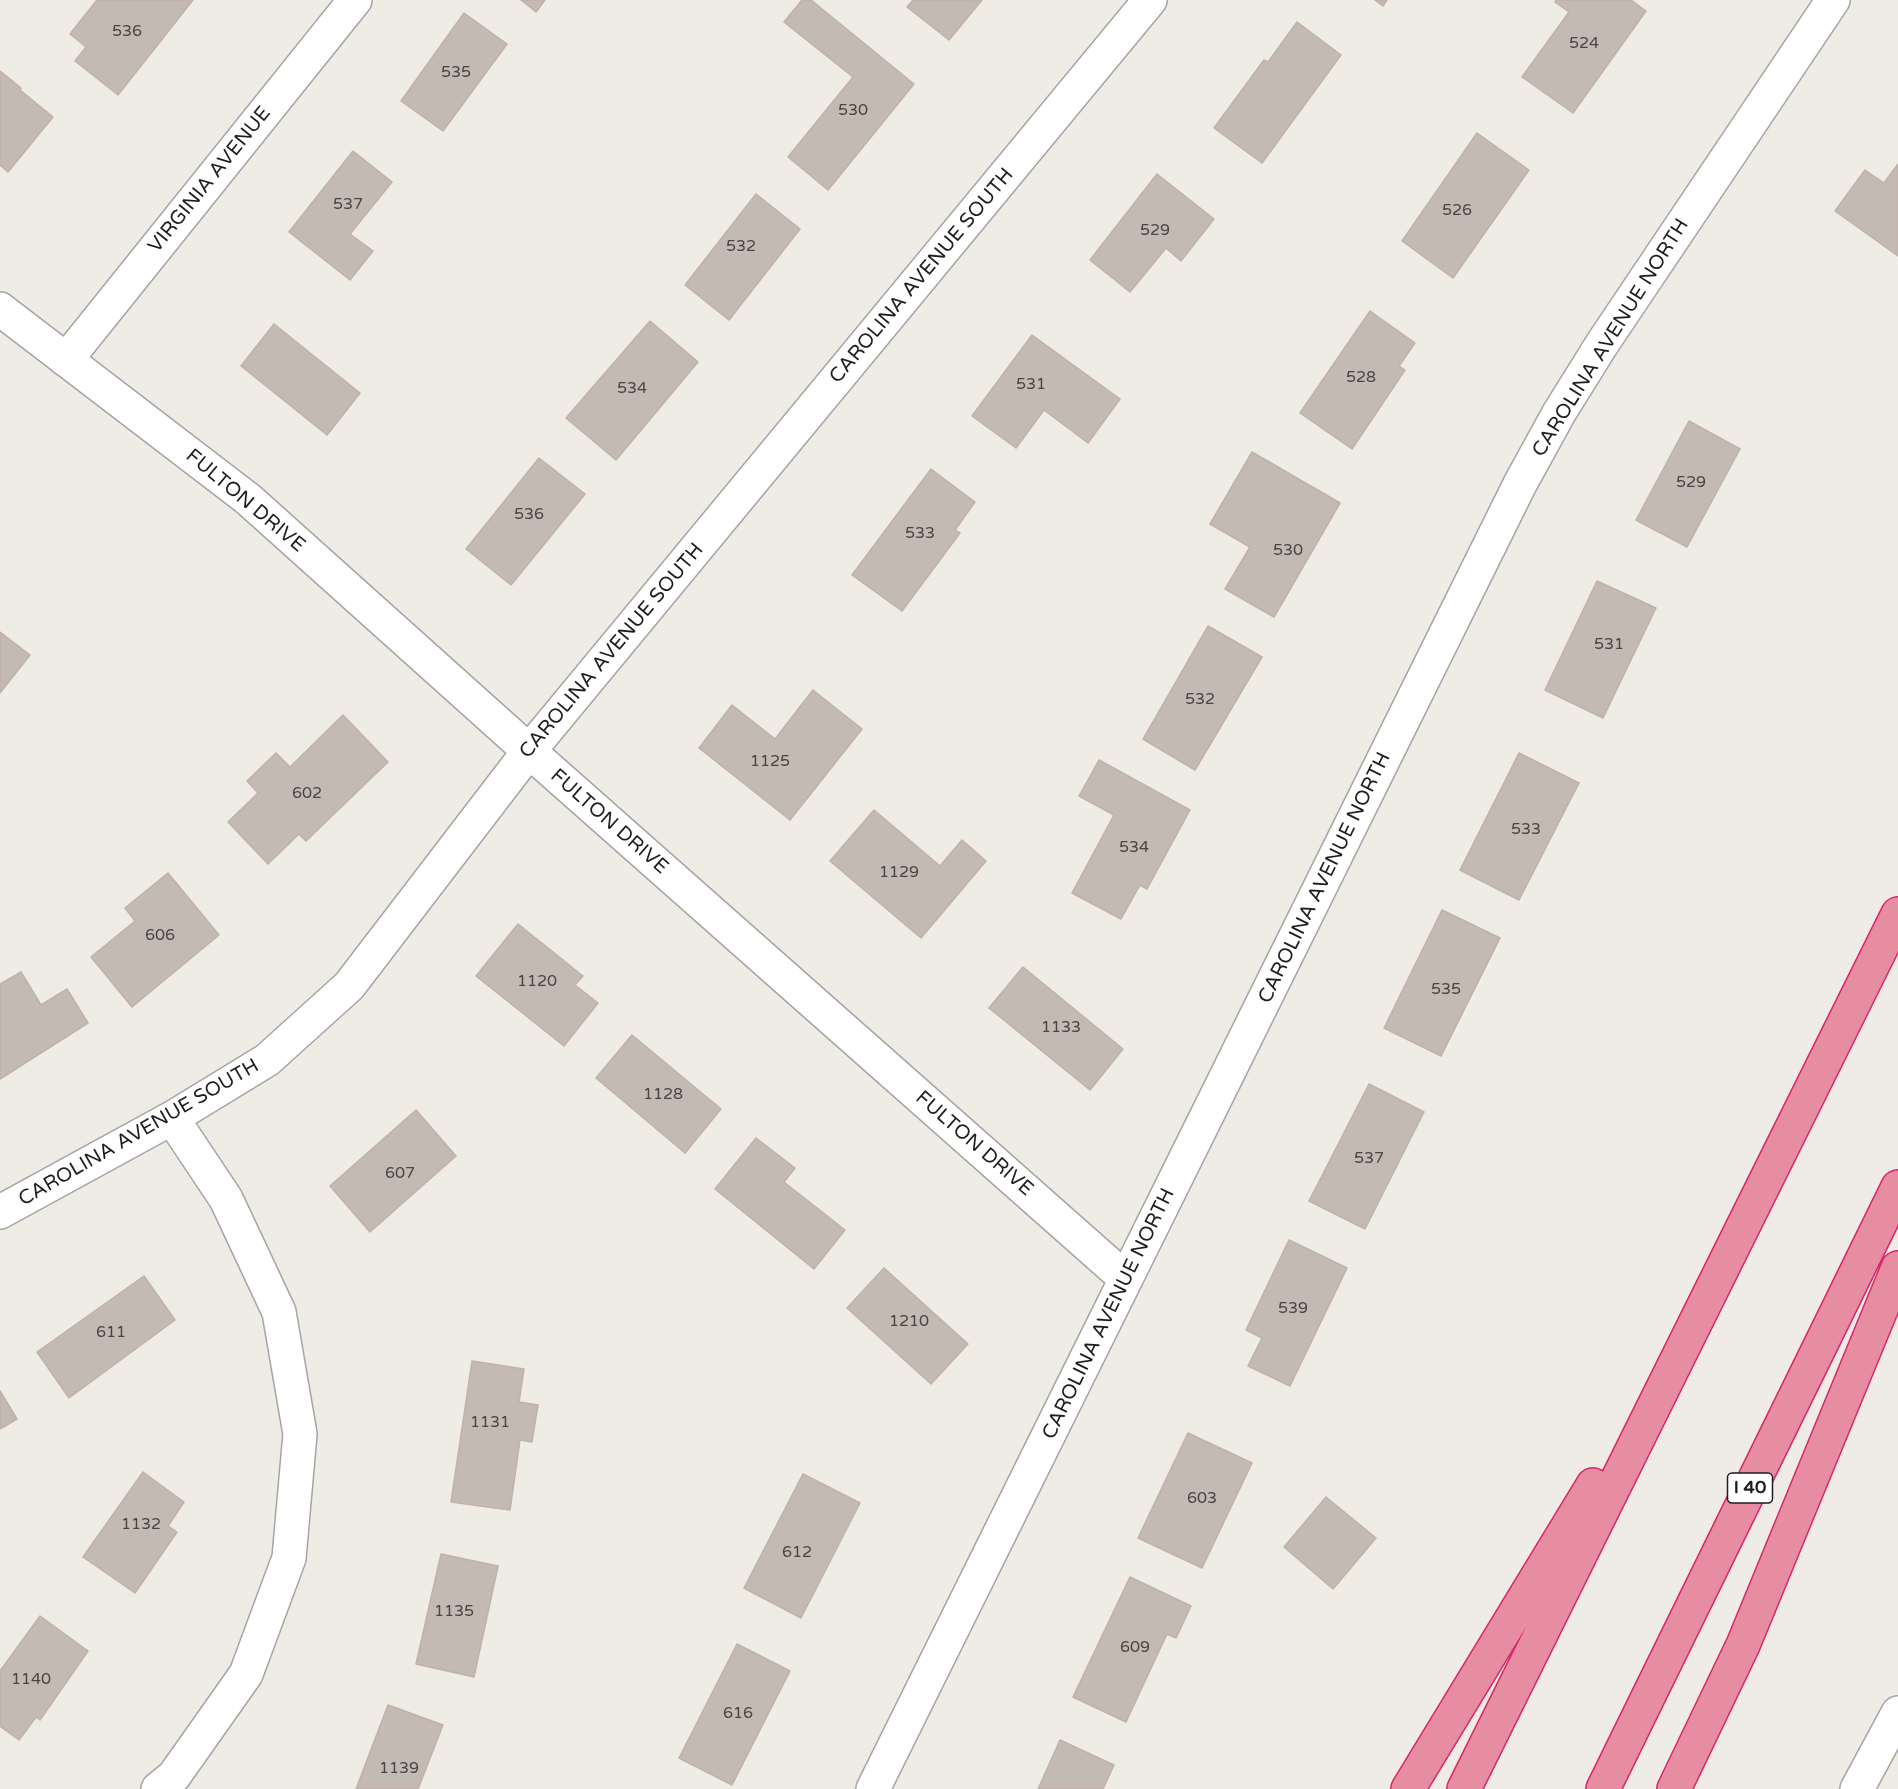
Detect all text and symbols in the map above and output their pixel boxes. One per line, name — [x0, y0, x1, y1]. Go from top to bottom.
house number: 536 — [112, 22, 142, 42]
house number: 524 — [1569, 34, 1599, 54]
house number: 535 — [441, 63, 471, 83]
house number: 530 — [838, 101, 868, 121]
street label: VIRGINIA AVENUE — [144, 102, 276, 258]
street label: CAROLINA AVENUE SOUTH — [825, 164, 1019, 388]
house number: 537 — [333, 195, 363, 215]
house number: 526 — [1442, 201, 1472, 221]
street label: CAROLINA AVENUE NORTH — [1528, 214, 1694, 462]
house number: 529 — [1140, 221, 1170, 241]
house number: 532 — [726, 237, 756, 257]
house number: 528 — [1346, 368, 1376, 388]
house number: 531 — [1016, 375, 1046, 395]
house number: 534 — [617, 379, 647, 399]
street label: FULTON DRIVE — [181, 444, 309, 558]
house number: 529 — [1676, 473, 1706, 493]
house number: 536 — [514, 505, 544, 525]
house number: 533 — [905, 524, 935, 544]
street label: CAROLINA AVENUE SOUTH — [515, 539, 709, 763]
house number: 530 — [1273, 541, 1303, 561]
house number: 531 — [1594, 635, 1624, 655]
house number: 532 — [1185, 690, 1215, 710]
street label: CAROLINA AVENUE NORTH — [1254, 749, 1396, 1007]
house number: 1125 — [750, 752, 790, 772]
street label: FULTON DRIVE — [545, 764, 673, 880]
house number: 602 — [292, 784, 322, 804]
house number: 533 — [1511, 820, 1541, 840]
house number: 534 — [1119, 838, 1149, 858]
house number: 1129 — [879, 863, 919, 883]
house number: 606 — [145, 926, 175, 946]
house number: 1120 — [517, 972, 557, 992]
house number: 535 — [1431, 980, 1461, 1000]
house number: 1133 — [1041, 1018, 1081, 1038]
street label: CAROLINA AVENUE SOUTH — [15, 1054, 263, 1212]
house number: 1128 — [643, 1085, 683, 1105]
street label: FULTON DRIVE — [910, 1086, 1038, 1202]
house number: 537 — [1354, 1149, 1384, 1169]
house number: 607 — [385, 1164, 415, 1184]
street label: CAROLINA AVENUE NORTH — [1038, 1185, 1180, 1443]
house number: 539 — [1278, 1299, 1308, 1319]
house number: 1210 — [889, 1312, 929, 1332]
house number: 611 — [96, 1323, 126, 1343]
house number: 1131 — [470, 1413, 510, 1433]
road number: I 40 — [1728, 1473, 1772, 1503]
house number: 603 — [1187, 1489, 1217, 1509]
house number: 1132 — [121, 1515, 161, 1535]
house number: 612 — [782, 1543, 812, 1563]
house number: 1135 — [434, 1602, 474, 1622]
house number: 609 — [1120, 1638, 1150, 1658]
house number: 1140 — [11, 1670, 51, 1690]
house number: 616 — [723, 1704, 753, 1724]
house number: 1139 — [379, 1759, 419, 1779]

